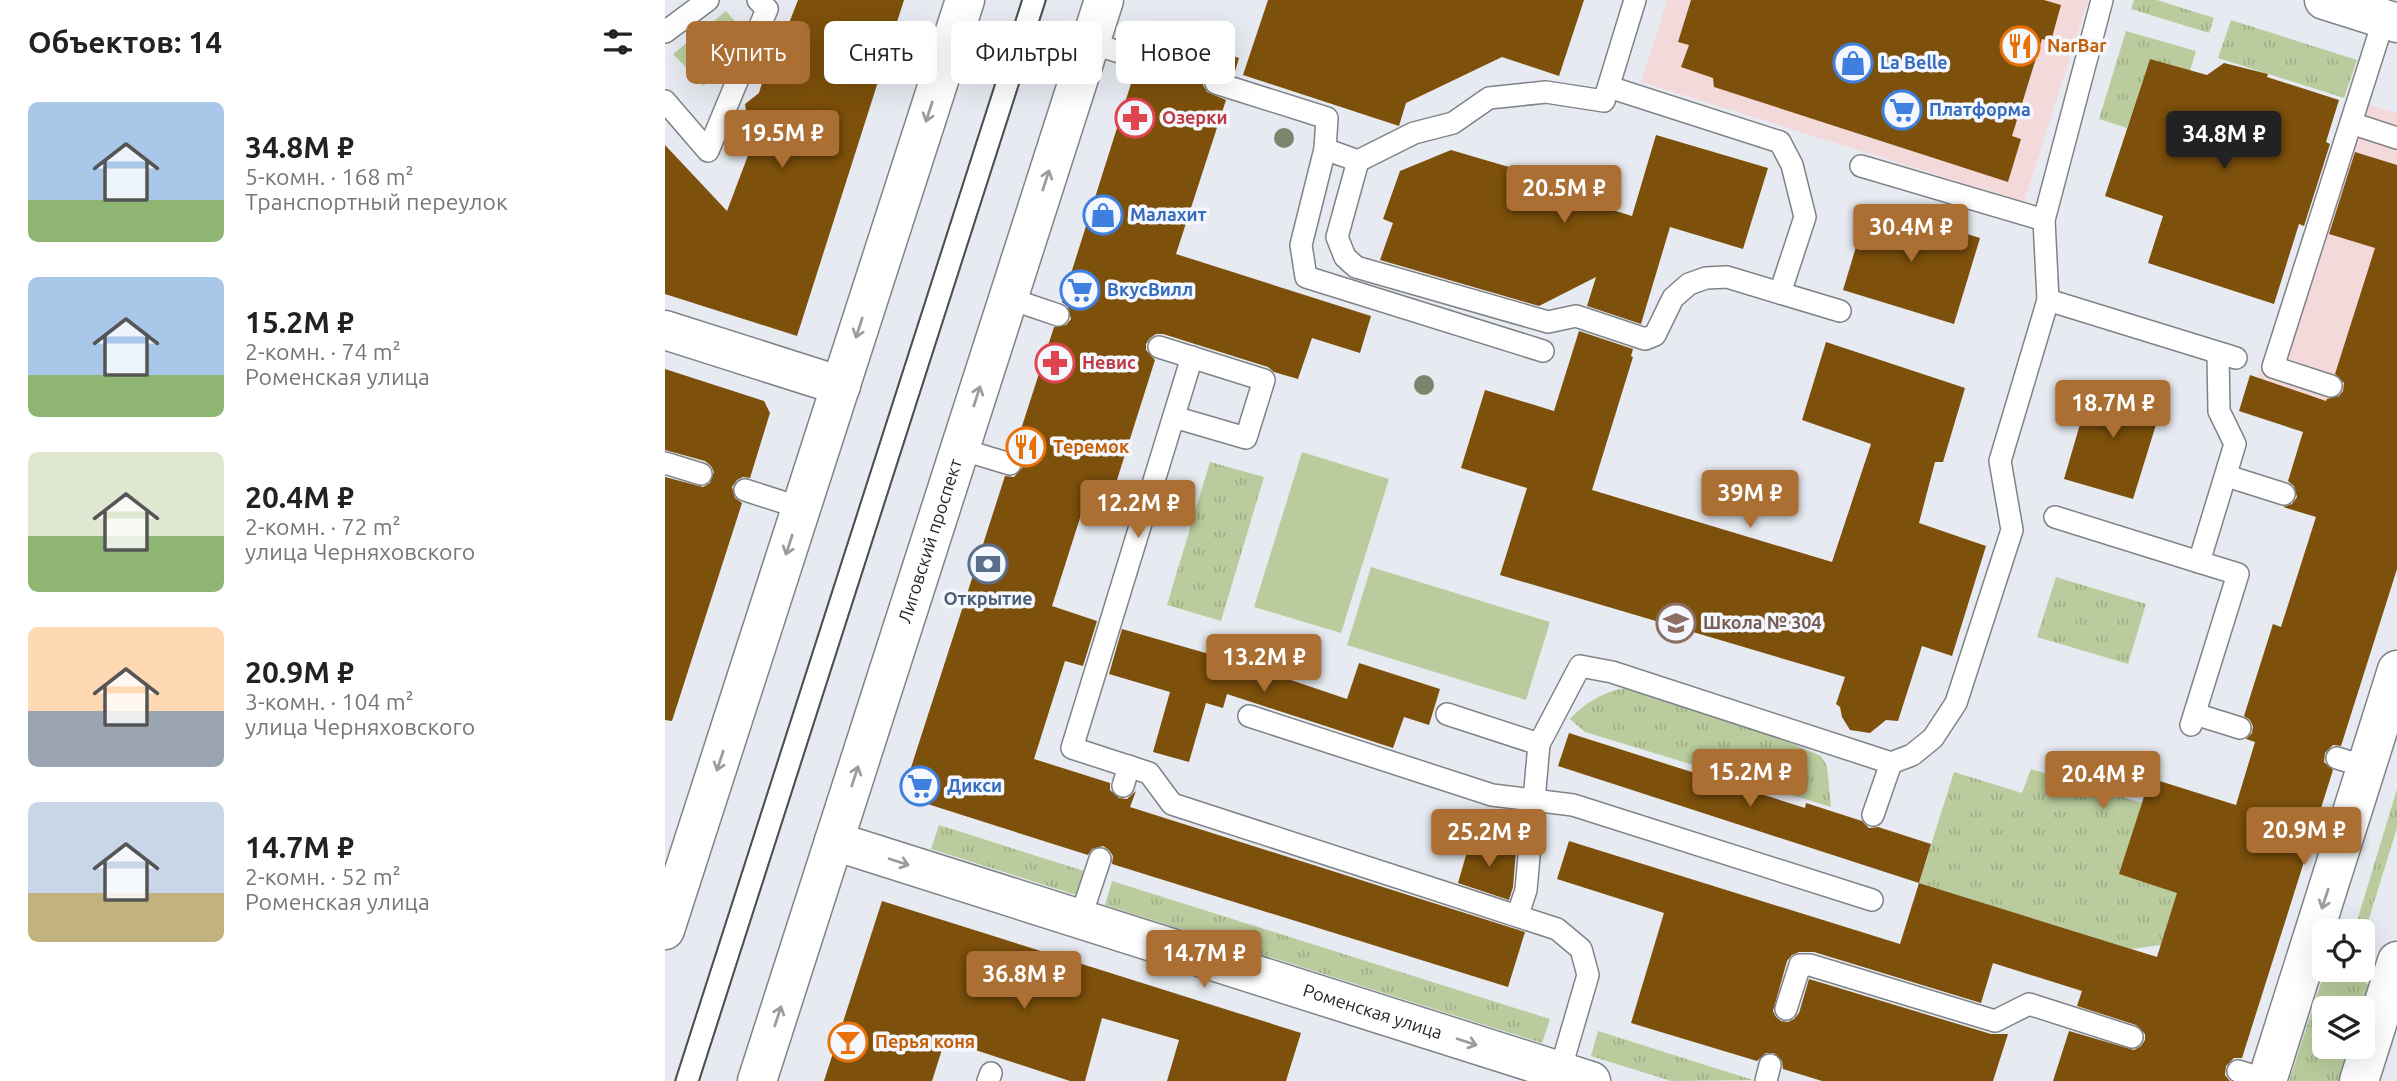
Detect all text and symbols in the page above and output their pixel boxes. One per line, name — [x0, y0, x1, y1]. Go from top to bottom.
chip: Купить — [686, 21, 810, 84]
chip: Снять — [824, 21, 937, 84]
chip: Фильтры — [951, 21, 1102, 84]
chip: Новое — [1116, 21, 1235, 84]
icon: filters — [599, 23, 637, 61]
text: Объектов: 14 — [28, 25, 222, 59]
restaurant icon: NarBar — [1999, 25, 2041, 67]
place label: NarBar — [2047, 35, 2107, 55]
shop icon: La Belle — [1832, 42, 1874, 84]
place label: La Belle — [1880, 52, 1948, 72]
supermarket icon: Платформа — [1881, 89, 1923, 131]
pharmacy icon: Озерки — [1114, 97, 1156, 139]
place label: Платформа — [1929, 99, 2031, 119]
one-way arrow — [922, 100, 934, 122]
place label: Озерки — [1162, 107, 1227, 127]
pin: 19.5M ₽ — [717, 110, 847, 170]
pin: 34.8M ₽ — [2159, 111, 2289, 171]
text: 19.5M ₽ — [740, 120, 824, 145]
text: 34.8M ₽ — [2182, 121, 2266, 146]
icon: home — [84, 130, 168, 214]
text: 34.8M ₽ — [245, 130, 354, 164]
text: 5-комн. · 168 m² — [245, 164, 414, 189]
pin: 20.5M ₽ — [1499, 166, 1629, 225]
one-way arrow — [1041, 169, 1053, 191]
text: 20.5M ₽ — [1522, 175, 1606, 200]
text: Транспортный переулок — [245, 189, 508, 214]
shop icon: Малахит — [1082, 194, 1124, 236]
place label: Малахит — [1130, 204, 1207, 224]
pin: 30.4M ₽ — [1846, 204, 1976, 264]
text: 30.4M ₽ — [1869, 214, 1953, 239]
supermarket icon: ВкусВилл — [1059, 269, 1101, 311]
place label: ВкусВилл — [1107, 279, 1193, 299]
icon: home — [84, 305, 168, 389]
text: 15.2M ₽ — [245, 305, 354, 339]
one-way arrow — [852, 317, 865, 339]
text: 2-комн. · 74 m² — [245, 339, 401, 364]
pharmacy icon: Невис — [1034, 342, 1076, 384]
place label: Невис — [1082, 352, 1136, 372]
text: Роменская улица — [245, 364, 430, 389]
pin: 18.7M ₽ — [2048, 380, 2178, 440]
one-way arrow — [972, 386, 984, 408]
text: 18.7M ₽ — [2071, 390, 2155, 415]
restaurant icon: Теремок — [1005, 426, 1047, 468]
place label: Теремок — [1053, 436, 1130, 456]
street label: Лиговский проспект — [894, 456, 965, 625]
pin: 39M ₽ — [1701, 470, 1799, 530]
icon: home — [84, 480, 168, 564]
text: 20.4M ₽ — [245, 480, 354, 514]
pin: 12.2M ₽ — [1073, 480, 1203, 540]
text: 39M ₽ — [1718, 480, 1782, 505]
text: 12.2M ₽ — [1096, 490, 1180, 515]
text: 2-комн. · 72 m² — [245, 514, 401, 539]
one-way arrow — [782, 533, 795, 555]
text: улица Черняховского — [245, 539, 475, 564]
bank icon: Открытие — [967, 543, 1009, 585]
place label: Открытие — [943, 588, 1033, 608]
school or university icon: Школа № 304 — [1655, 602, 1697, 644]
place label: Школа № 304 — [1703, 612, 1822, 632]
pin: 13.2M ₽ — [1199, 634, 1329, 694]
text: 13.2M ₽ — [1222, 644, 1306, 669]
icon: home — [84, 655, 168, 739]
text: 20.9M ₽ — [245, 655, 354, 689]
text: 3-комн. · 104 m² — [245, 689, 414, 714]
text: улица Черняховского — [245, 714, 475, 739]
one-way arrow — [712, 750, 725, 772]
pin: 15.2M ₽ — [1685, 750, 1815, 809]
pin: 20.4M ₽ — [2038, 752, 2168, 811]
text: 15.2M ₽ — [1708, 759, 1792, 784]
text: 20.4M ₽ — [2061, 761, 2145, 786]
supermarket icon: Дикси — [899, 765, 941, 807]
one-way arrow — [850, 766, 862, 788]
place label: Дикси — [947, 775, 1002, 795]
pin: 20.9M ₽ — [2239, 808, 2369, 867]
pin: 25.2M ₽ — [1424, 810, 1554, 869]
text: 20.9M ₽ — [2262, 817, 2346, 842]
text: 25.2M ₽ — [1447, 819, 1531, 844]
icon: home — [84, 830, 168, 914]
text: 14.7M ₽ — [245, 830, 354, 864]
one-way arrow — [888, 857, 910, 869]
text: 2-комн. · 52 m² — [245, 864, 401, 889]
one-way arrow — [2317, 888, 2330, 910]
text: Роменская улица — [245, 889, 430, 914]
map controls — [2312, 919, 2375, 1059]
button: locate — [2312, 919, 2375, 982]
pin: 14.7M ₽ — [1139, 930, 1269, 990]
text: 14.7M ₽ — [1162, 940, 1246, 965]
pin: 36.8M ₽ — [959, 951, 1089, 1011]
text: 36.8M ₽ — [982, 961, 1066, 986]
street label: Роменская улица — [1301, 979, 1445, 1042]
button: layers — [2312, 996, 2375, 1059]
one-way arrow — [772, 1005, 785, 1027]
bar icon: Перья коня — [827, 1021, 869, 1063]
place label: Перья коня — [875, 1031, 975, 1051]
one-way arrow — [1455, 1036, 1477, 1049]

